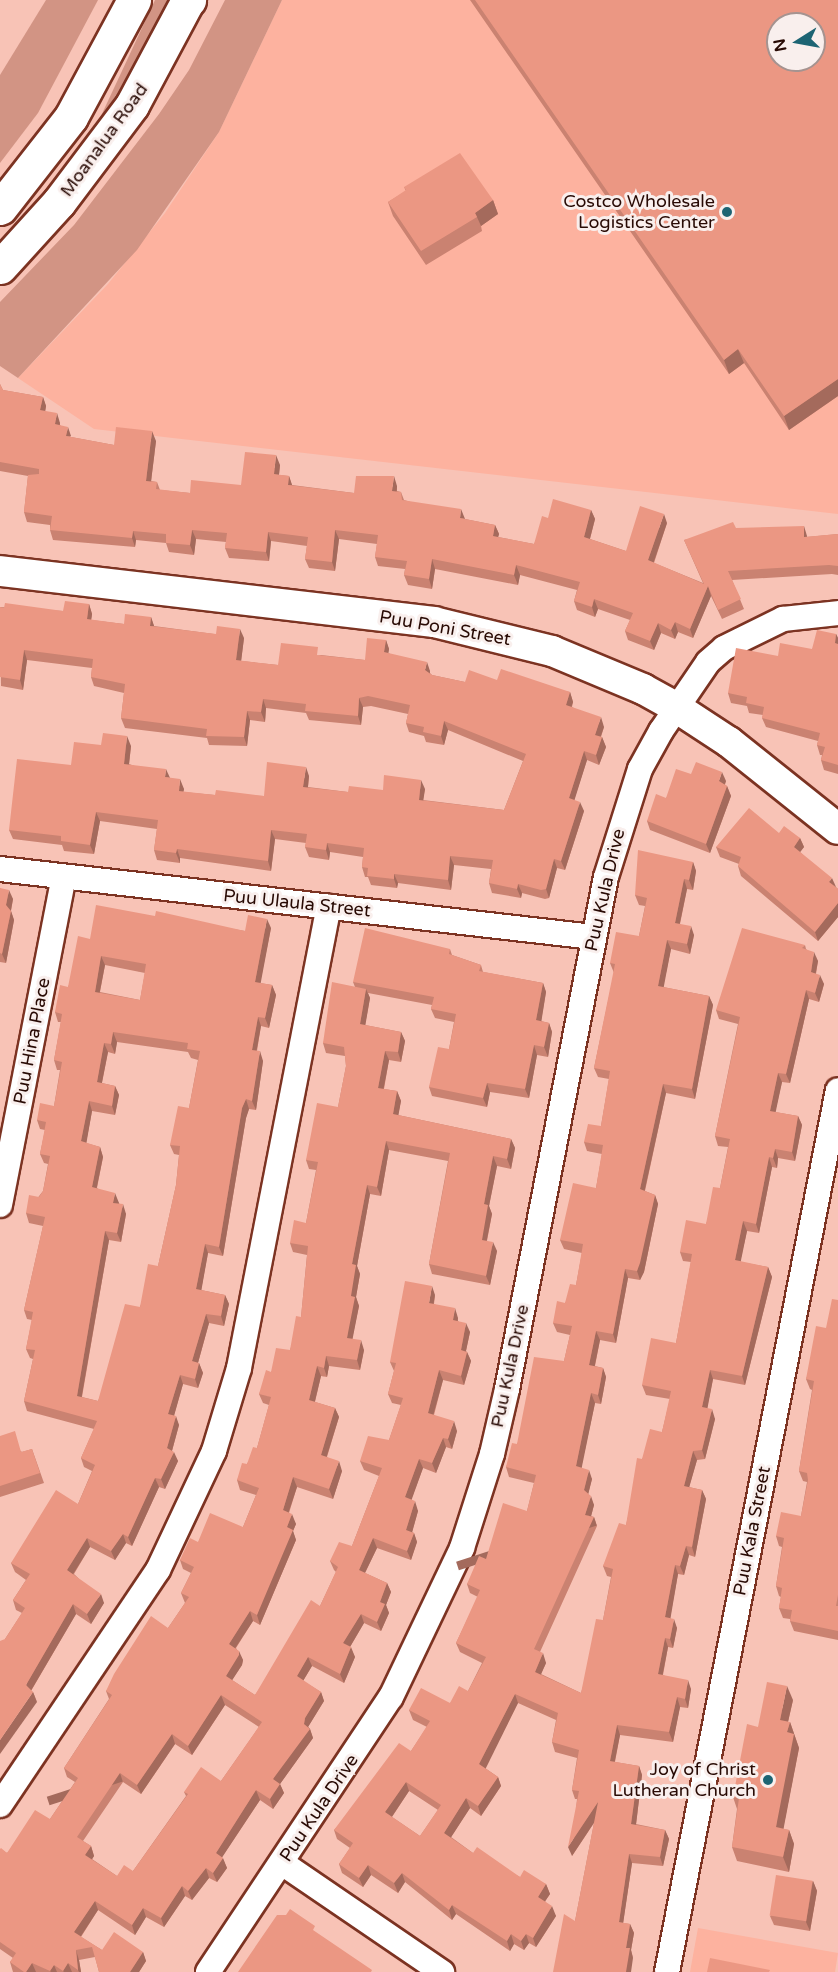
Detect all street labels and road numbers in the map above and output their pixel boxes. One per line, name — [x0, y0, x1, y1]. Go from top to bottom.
street label: Moanalua Road — [56, 79, 152, 201]
street label: Puu Poni Street — [378, 606, 512, 650]
street label: Puu Kula Drive — [580, 827, 630, 953]
street label: Puu Ulaula Street — [222, 885, 372, 921]
street label: Puu Hina Place — [9, 976, 55, 1106]
street label: Puu Kula Drive — [486, 1303, 534, 1429]
street label: Puu Kala Street — [729, 1464, 775, 1598]
street label: Puu Kula Drive — [275, 1750, 363, 1866]

